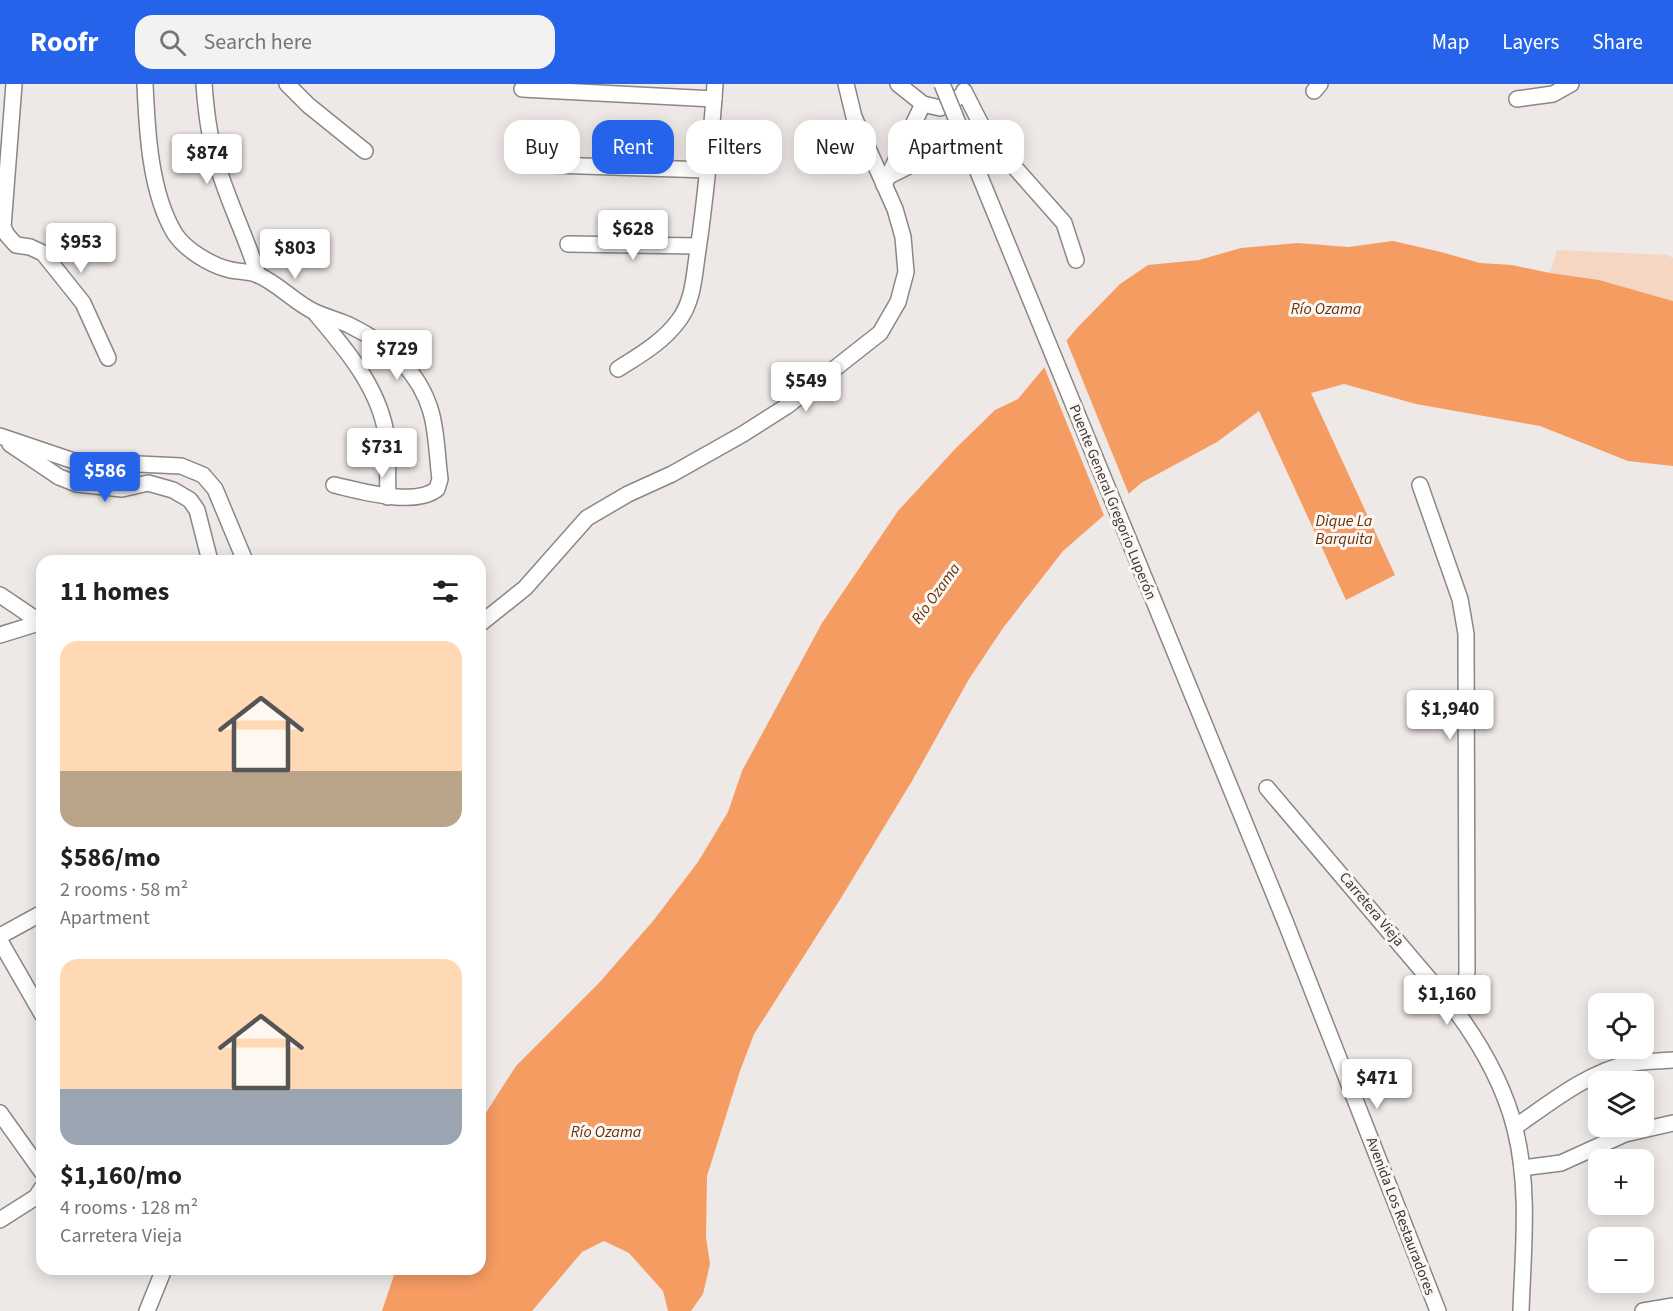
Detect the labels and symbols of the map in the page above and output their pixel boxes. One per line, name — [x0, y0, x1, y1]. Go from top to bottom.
pin: $874 — [171, 134, 243, 185]
pin: $628 — [597, 210, 669, 261]
pin: $953 — [45, 223, 117, 274]
pin: $803 — [259, 229, 331, 280]
water label: Río Ozama — [1291, 298, 1362, 320]
pin: $729 — [361, 330, 433, 381]
pin: $549 — [770, 362, 842, 413]
street label: Puente General Gregorio Luperón — [1064, 401, 1161, 603]
pin: $731 — [346, 428, 418, 479]
pin: $586 — [69, 452, 141, 503]
water label: Dique La Barquita — [1315, 510, 1373, 550]
water label: Río Ozama — [906, 558, 966, 629]
pin: $1,940 — [1401, 690, 1499, 741]
street label: Carretera Vieja — [1334, 868, 1409, 951]
pin: $1,160 — [1398, 975, 1496, 1026]
pin: $471 — [1341, 1059, 1413, 1110]
water label: Río Ozama — [571, 1121, 642, 1143]
street label: Avenida Los Restauradores — [1361, 1134, 1440, 1298]

